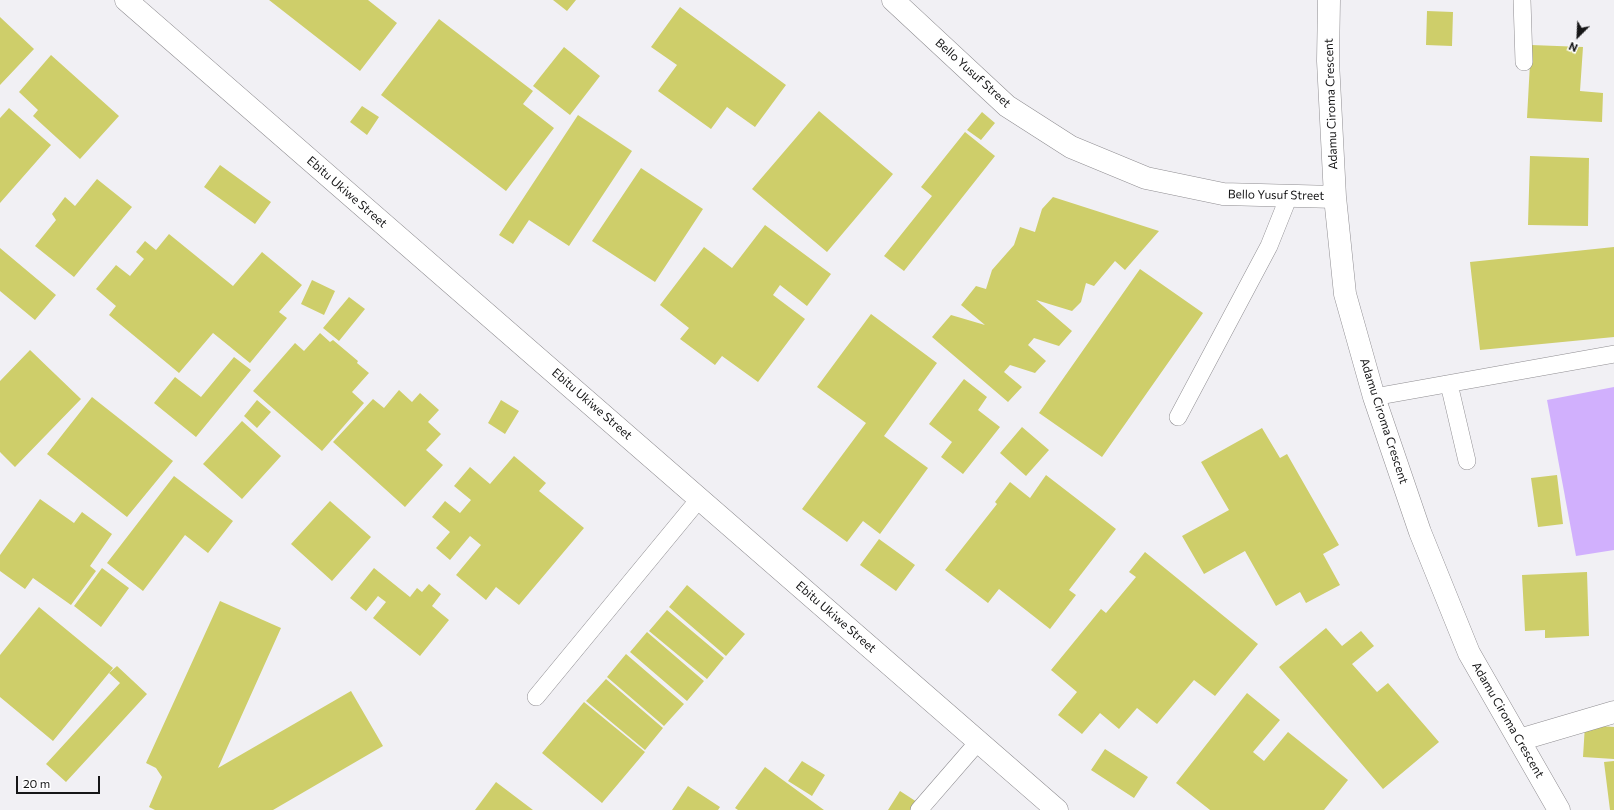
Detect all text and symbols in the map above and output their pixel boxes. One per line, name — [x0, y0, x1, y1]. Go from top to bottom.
north arrow — [1558, 16, 1598, 56]
street label: Bello Yusuf Street — [932, 35, 1014, 111]
street label: Adamu Ciroma Crescent — [1322, 38, 1340, 170]
text: N — [1567, 40, 1579, 55]
street label: Ebitu Ukiwe Street — [304, 153, 390, 231]
street label: Bello Yusuf Street — [1228, 187, 1324, 203]
street label: Adamu Ciroma Crescent — [1357, 356, 1411, 486]
street label: Ebitu Ukiwe Street — [549, 365, 635, 443]
street label: Ebitu Ukiwe Street — [793, 578, 879, 656]
street label: Adamu Ciroma Crescent — [1469, 659, 1547, 781]
scale bar — [18, 768, 102, 794]
text: 20 m — [23, 776, 50, 790]

